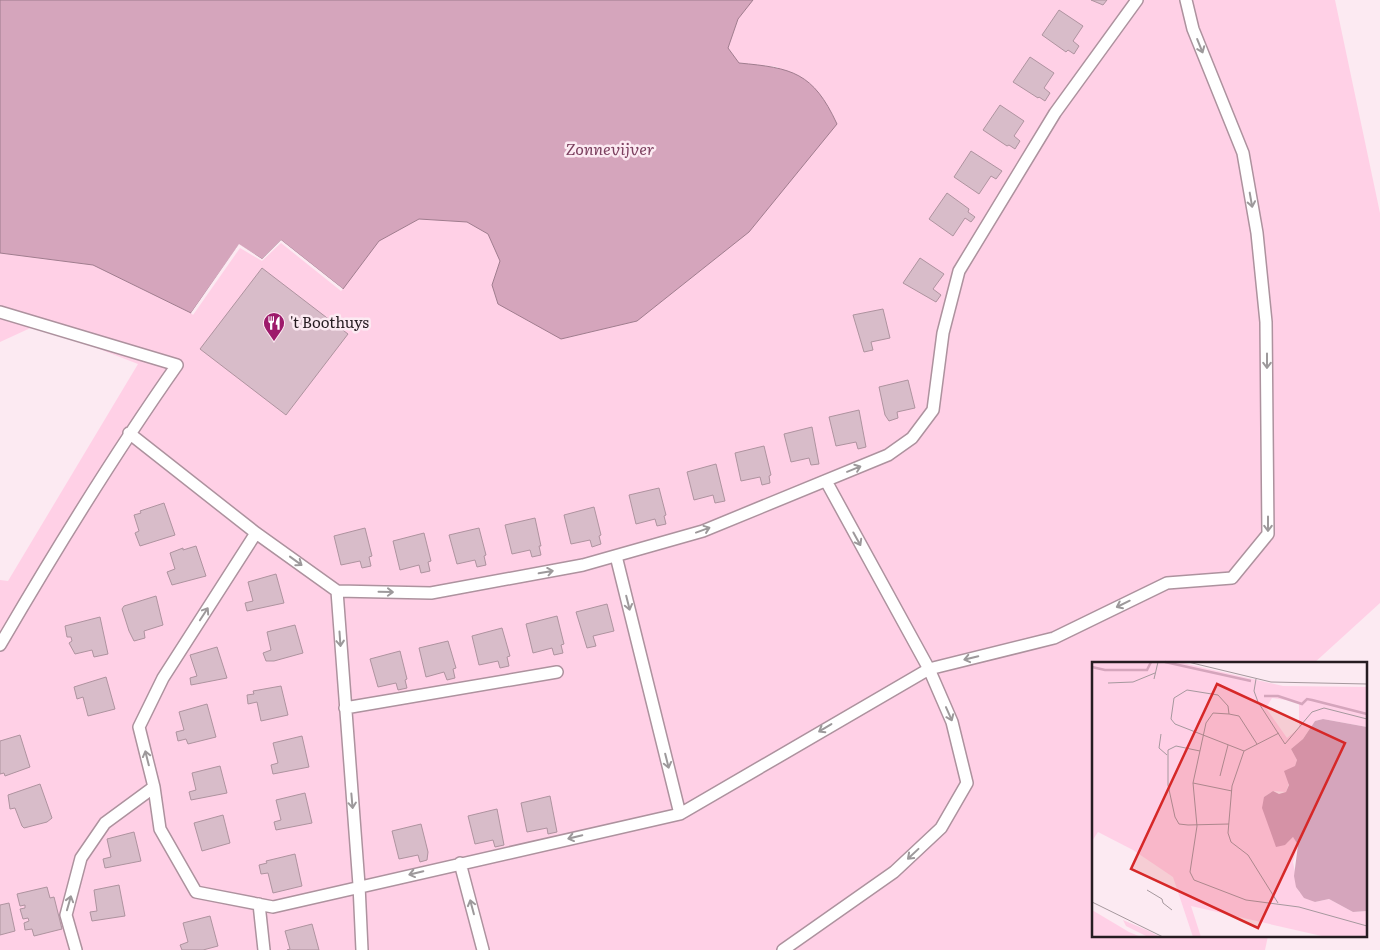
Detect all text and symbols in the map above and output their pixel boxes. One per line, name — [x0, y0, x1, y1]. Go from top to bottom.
one-way arrow — [1196, 38, 1205, 54]
water label: Zonnevijver — [566, 136, 654, 160]
one-way arrow — [1247, 192, 1257, 208]
place label: 't Boothuys — [290, 310, 369, 333]
restaurant icon: 't Boothuys — [262, 311, 286, 342]
one-way arrow — [1262, 353, 1272, 369]
one-way arrow — [846, 464, 861, 473]
one-way arrow — [1263, 516, 1273, 532]
one-way arrow — [695, 525, 711, 535]
one-way arrow — [853, 531, 863, 545]
one-way arrow — [289, 556, 303, 566]
one-way arrow — [538, 566, 554, 576]
one-way arrow — [378, 587, 394, 596]
one-way arrow — [624, 595, 633, 611]
one-way arrow — [1116, 600, 1131, 609]
one-way arrow — [199, 608, 209, 622]
one-way arrow — [336, 631, 345, 647]
one-way arrow — [963, 654, 979, 663]
inset map — [1092, 662, 1368, 938]
one-way arrow — [945, 706, 954, 721]
one-way arrow — [819, 723, 833, 733]
one-way arrow — [142, 751, 151, 767]
one-way arrow — [663, 753, 672, 769]
one-way arrow — [347, 793, 357, 809]
one-way arrow — [567, 833, 583, 843]
one-way arrow — [906, 848, 919, 860]
one-way arrow — [409, 869, 425, 878]
one-way arrow — [64, 896, 74, 912]
one-way arrow — [466, 899, 476, 915]

